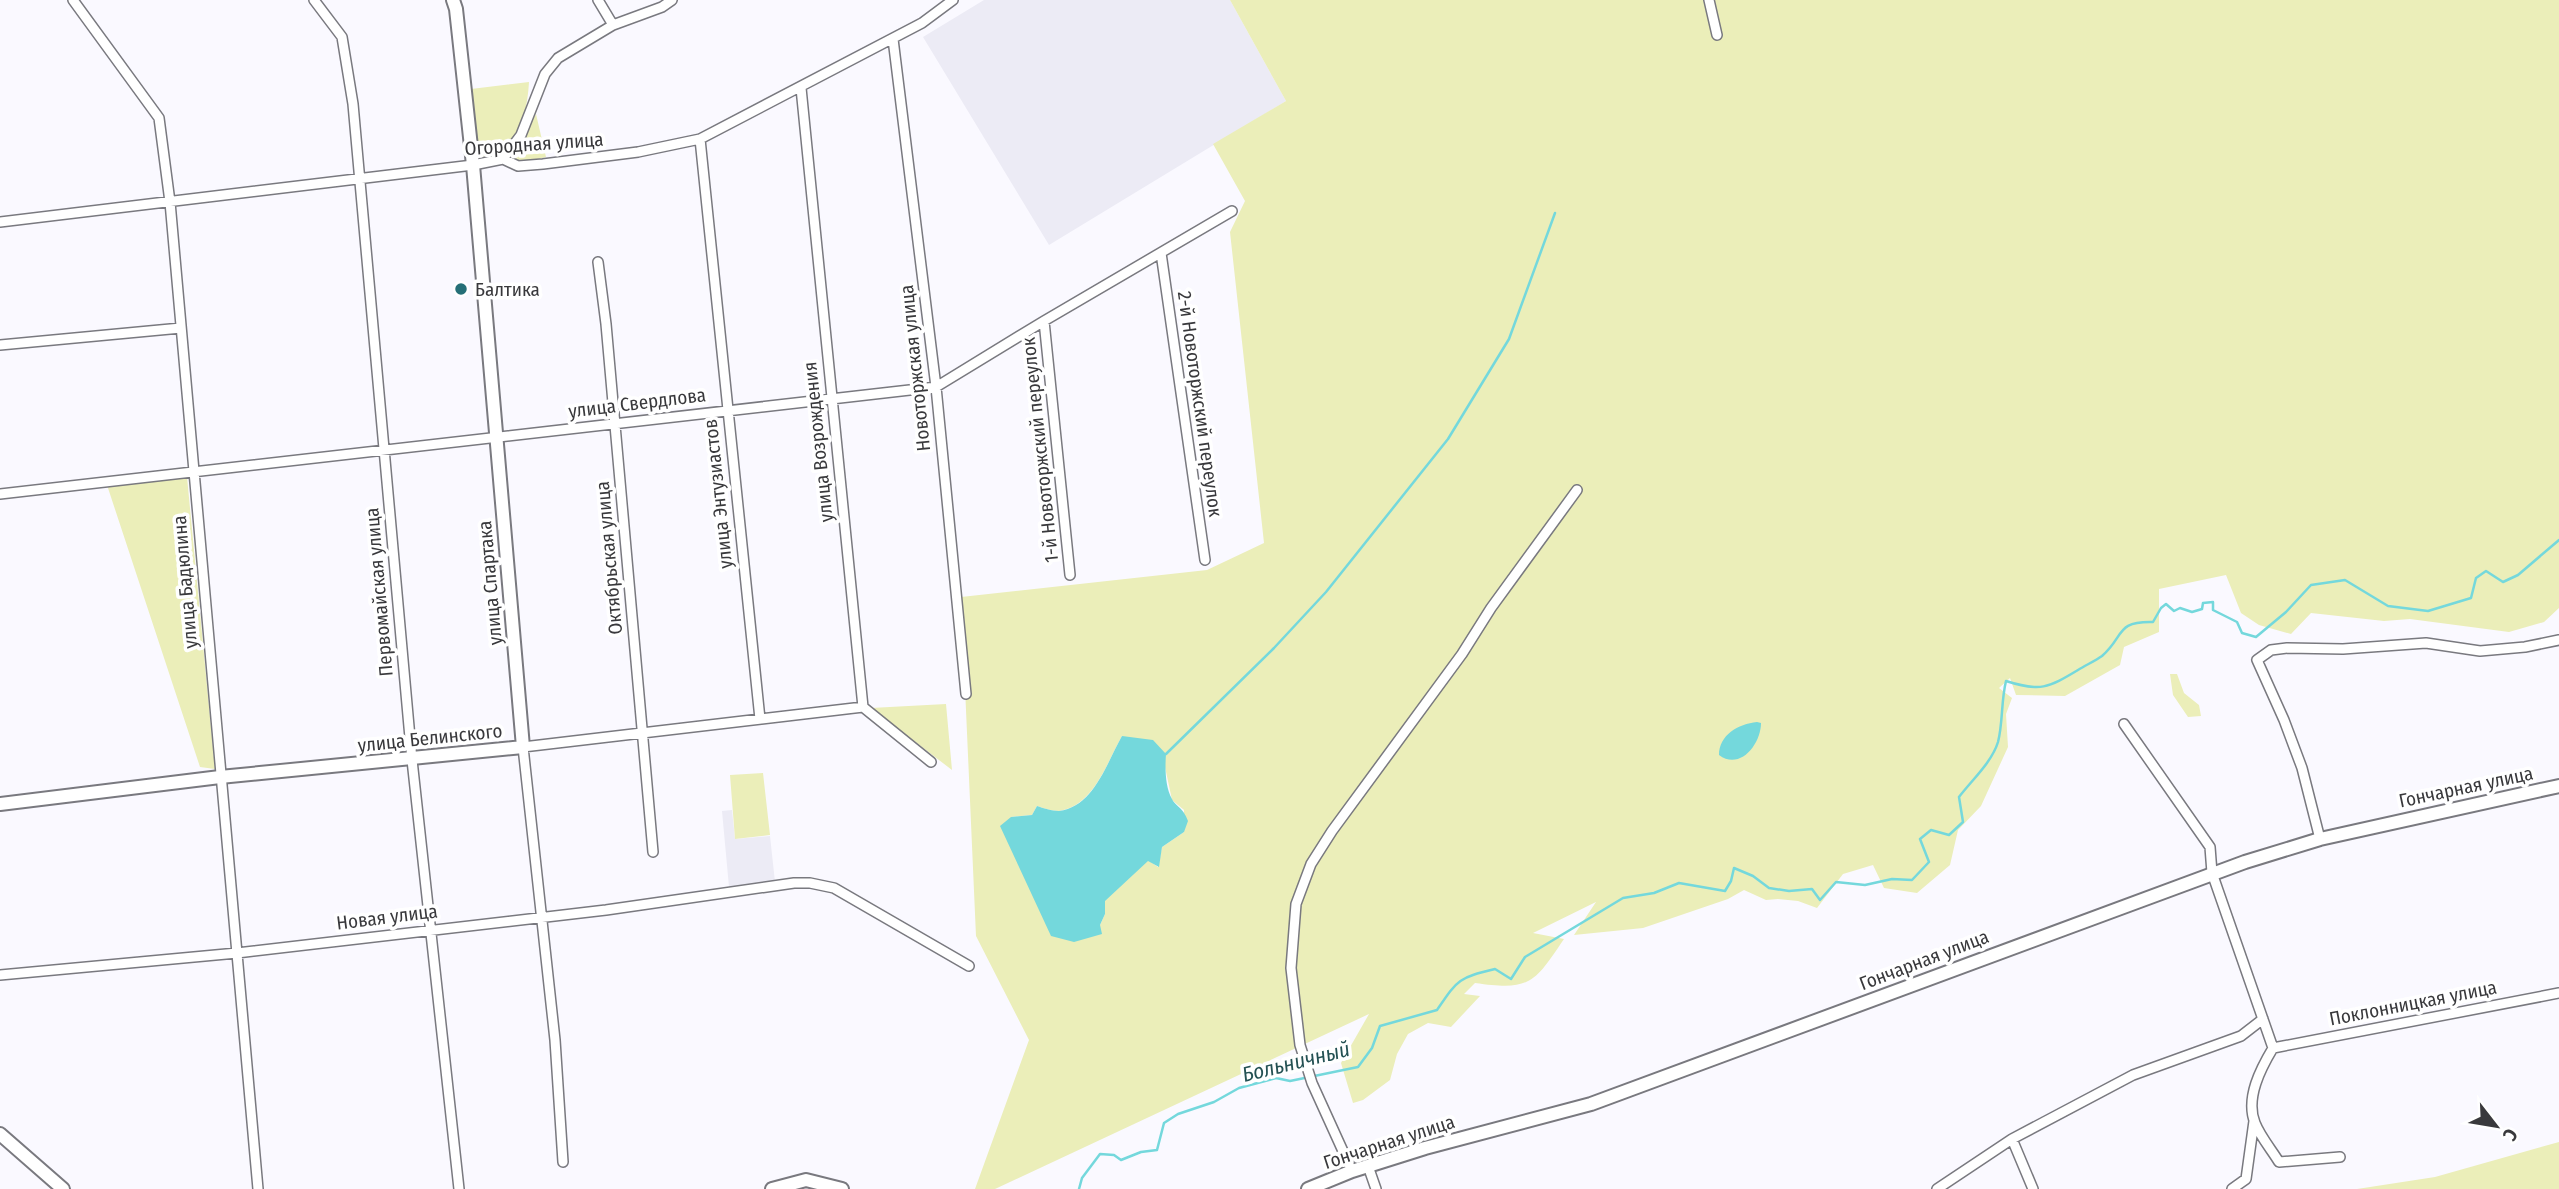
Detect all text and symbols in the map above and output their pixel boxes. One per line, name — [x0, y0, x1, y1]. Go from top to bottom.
street label: Огородная улица — [464, 128, 604, 160]
place label: Балтика — [475, 278, 540, 301]
marker: Балтика — [453, 281, 469, 297]
street label: Новоторжская улица — [895, 284, 935, 452]
street label: 2-й Новоторжский переулок — [1173, 290, 1227, 518]
street label: 1-й Новоторжский переулок — [1017, 336, 1063, 564]
street label: улица Возрождения — [798, 361, 838, 523]
street label: улица Свердлова — [567, 383, 707, 423]
street label: улица Энтузиастов — [699, 418, 737, 570]
street label: Октябрьская улица — [591, 480, 627, 636]
street label: Первомайская улица — [360, 507, 398, 677]
street label: улица Бадюлина — [168, 514, 202, 650]
street label: улица Спартака — [473, 520, 507, 646]
street label: улица Белинского — [357, 719, 503, 757]
street label: Гончарная улица — [2397, 762, 2535, 812]
street label: Новая улица — [335, 899, 439, 935]
street label: Гончарная улица — [1856, 925, 1992, 995]
street label: Поклонницкая улица — [2327, 975, 2499, 1031]
water label: Больничный — [1239, 1036, 1353, 1088]
north arrow — [2461, 1091, 2531, 1161]
street label: Гончарная улица — [1320, 1110, 1458, 1174]
text: С — [2498, 1124, 2523, 1145]

